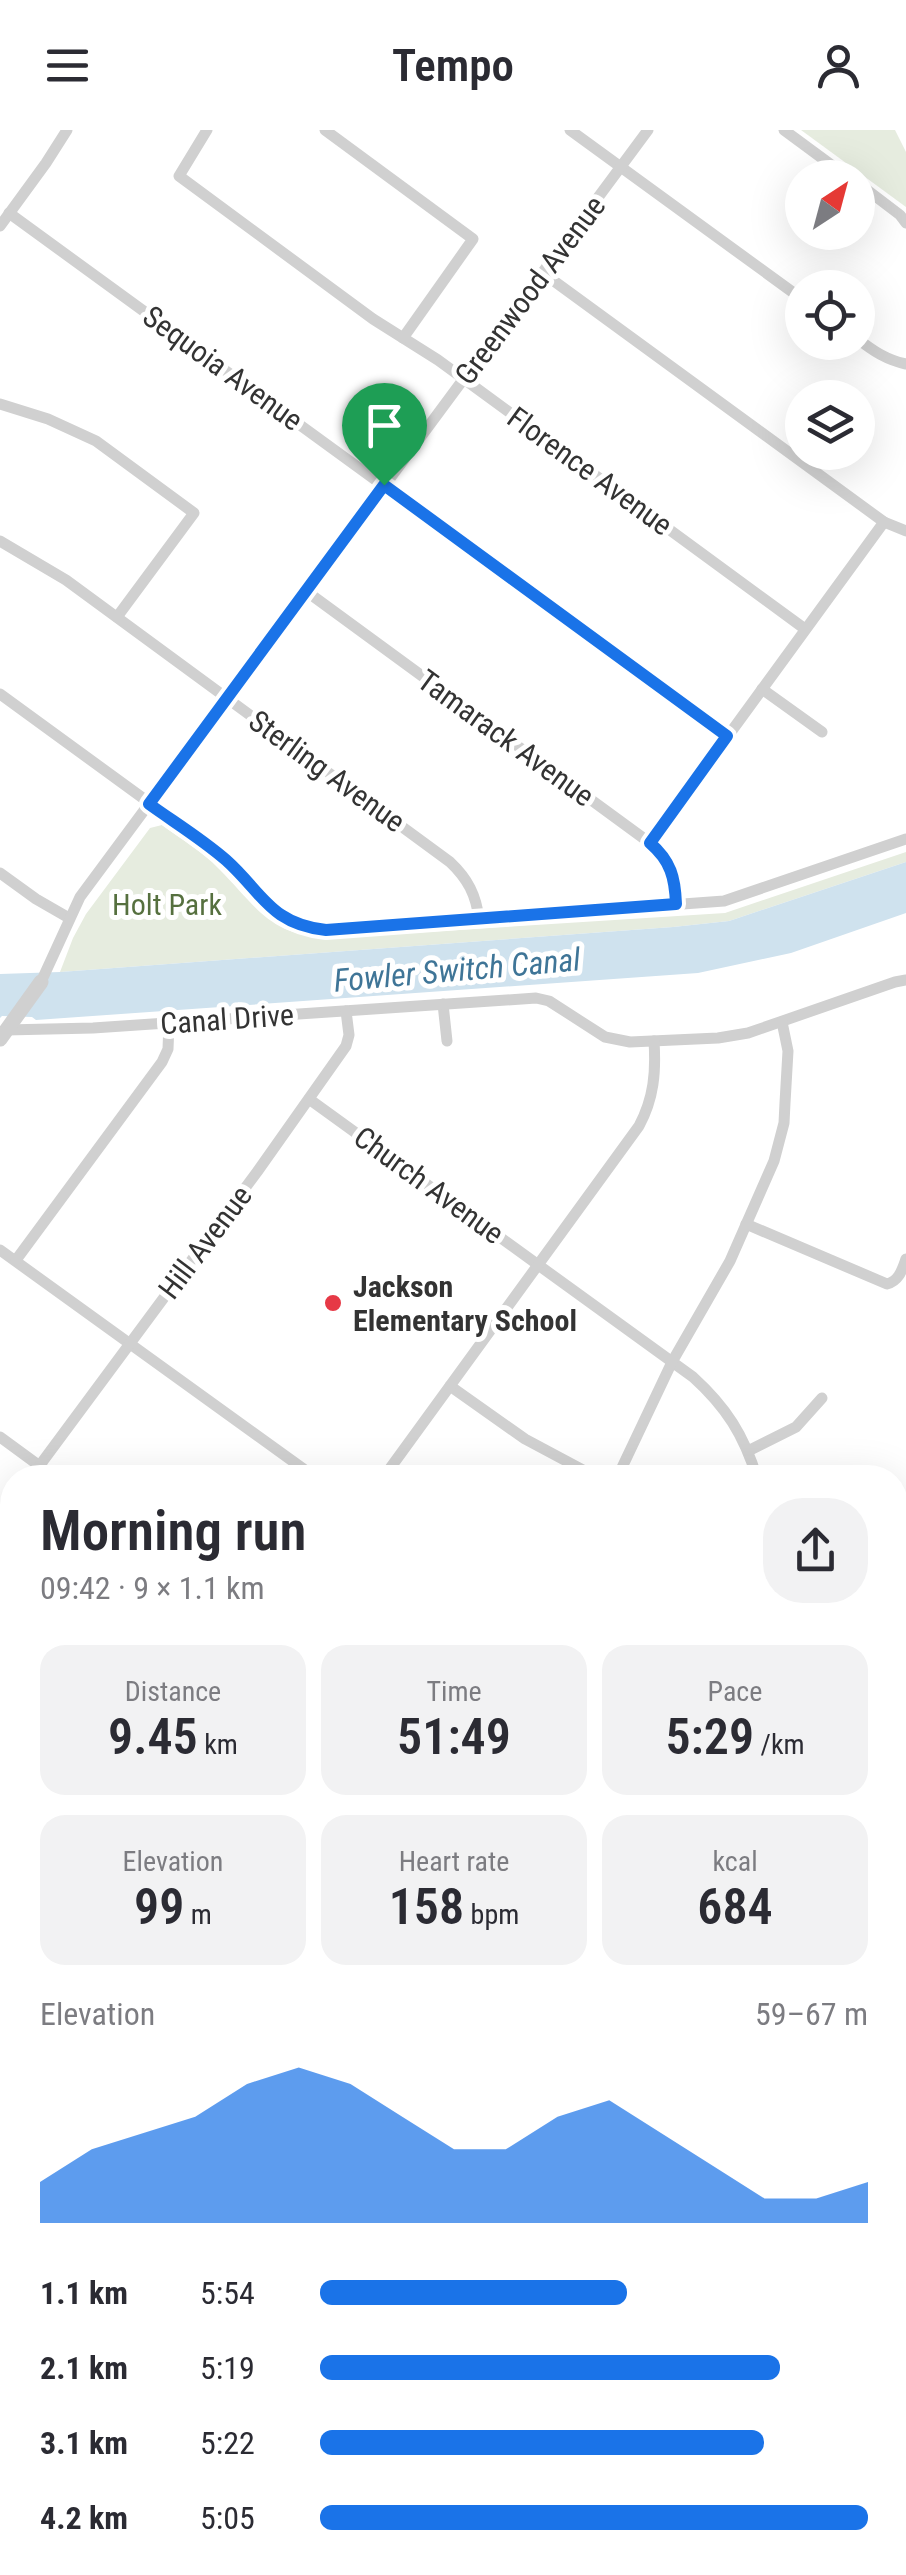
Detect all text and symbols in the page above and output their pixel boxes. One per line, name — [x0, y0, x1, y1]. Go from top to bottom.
icon: menu — [40, 38, 95, 93]
icon: person — [811, 38, 866, 93]
text: Tempo — [392, 39, 514, 92]
north arrow — [785, 160, 875, 250]
map controls — [785, 160, 875, 470]
street label: Greenwood Avenue — [448, 189, 612, 391]
button: locate — [785, 270, 875, 360]
street label: Sequoia Avenue — [136, 298, 310, 438]
button: layers — [785, 380, 875, 470]
pin — [342, 383, 427, 486]
icon: arrive — [357, 398, 412, 453]
street label: Florence Avenue — [501, 400, 679, 542]
street label: Tamarack Avenue — [411, 662, 601, 814]
street label: Sterling Avenue — [242, 703, 412, 839]
park label: Holt Park — [112, 887, 222, 922]
water label: Fowler Switch Canal — [332, 940, 583, 1000]
street label: Canal Drive — [159, 997, 295, 1041]
street label: Church Avenue — [347, 1119, 511, 1251]
street label: Hill Avenue — [151, 1179, 259, 1305]
place label: Jackson Elementary School — [353, 1269, 577, 1338]
marker: Jackson Elementary School — [322, 1292, 344, 1314]
button: share — [763, 1498, 868, 1603]
text: Morning run — [40, 1499, 306, 1563]
text: 09:42 · 9 × 1.1 km — [40, 1569, 265, 1607]
text: Distance — [125, 1675, 221, 1708]
text: Time — [426, 1675, 482, 1708]
text: Pace — [708, 1675, 762, 1708]
text: 9.45 — [108, 1708, 198, 1766]
text: 51:49 — [397, 1708, 511, 1766]
text: 5:29 — [665, 1708, 754, 1766]
text: km — [198, 1728, 238, 1761]
text: /km — [754, 1728, 805, 1761]
text: Elevation — [123, 1845, 223, 1878]
text: Heart rate — [399, 1845, 509, 1878]
text: kcal — [712, 1845, 758, 1878]
text: 99 — [134, 1878, 184, 1936]
text: 158 — [389, 1878, 464, 1936]
text: 684 — [697, 1878, 773, 1936]
text: m — [184, 1898, 212, 1931]
text: bpm — [464, 1898, 519, 1931]
text: Elevation — [40, 1995, 155, 2033]
text: 59–67 m — [755, 1995, 868, 2033]
text: 1.1 km — [40, 2274, 128, 2312]
text: 5:54 — [200, 2274, 255, 2312]
text: 2.1 km — [40, 2349, 128, 2387]
text: 5:19 — [200, 2349, 255, 2387]
text: 3.1 km — [40, 2424, 128, 2462]
text: 5:22 — [200, 2424, 255, 2462]
text: 4.2 km — [40, 2499, 128, 2537]
text: 5:05 — [200, 2499, 255, 2537]

